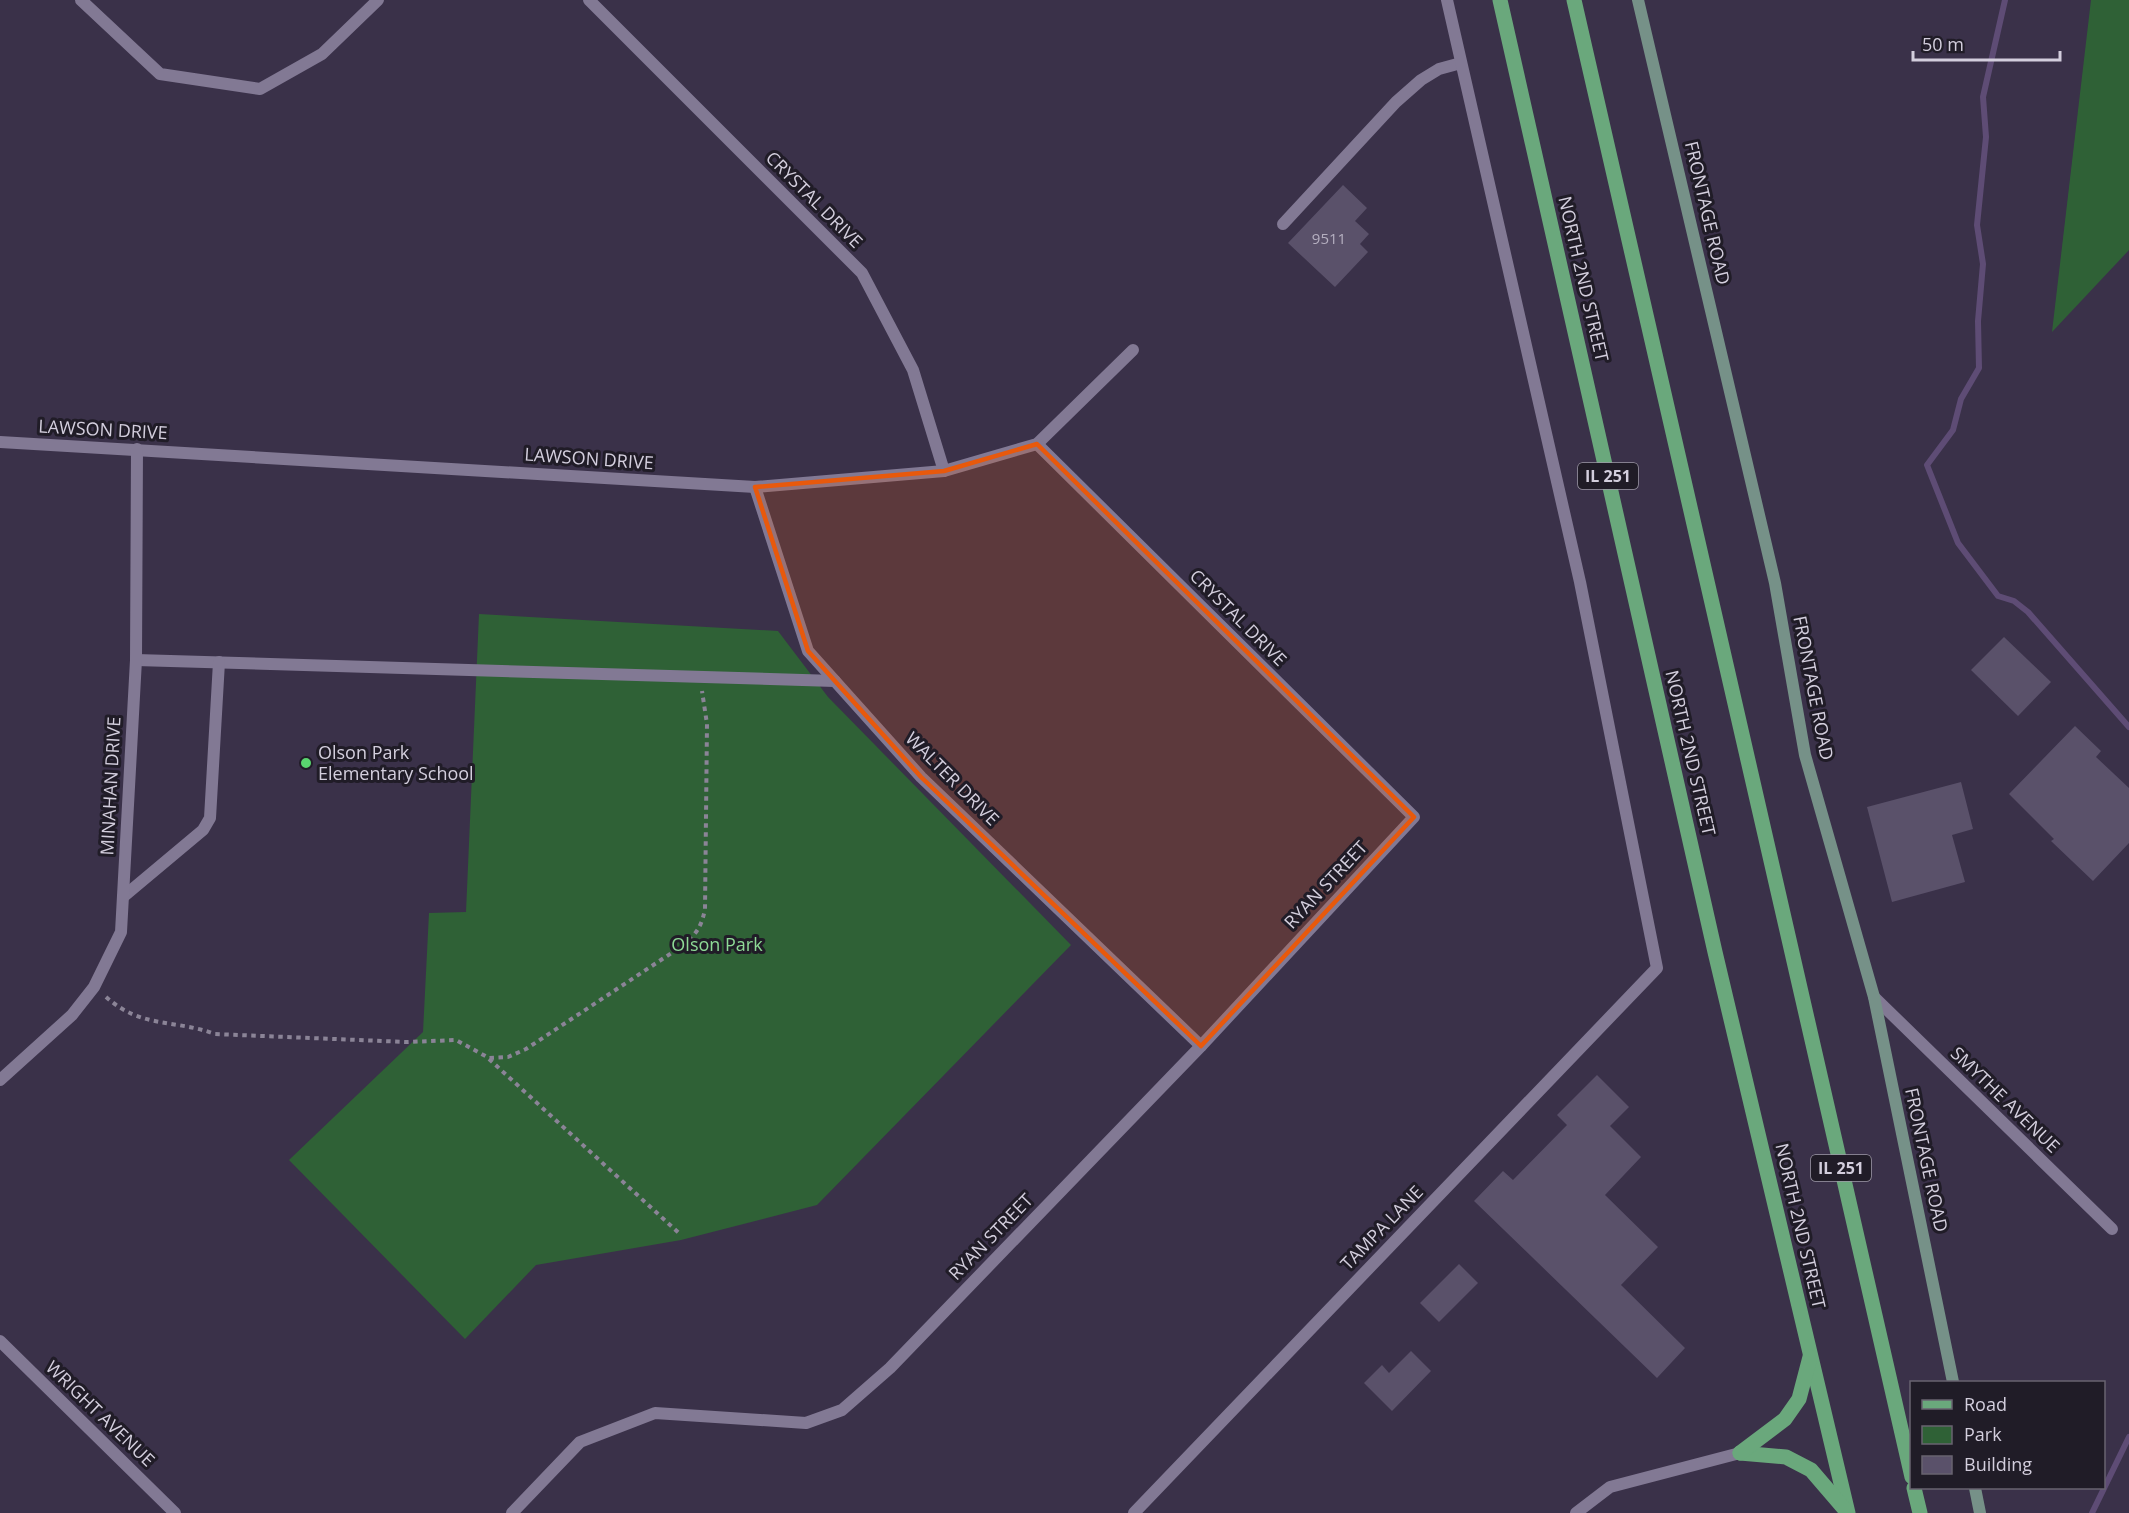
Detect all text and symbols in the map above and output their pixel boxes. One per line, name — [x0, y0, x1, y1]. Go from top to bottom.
scale bar — [1913, 24, 2060, 62]
text: 50 m — [1922, 32, 1964, 56]
street label: FRONTAGE ROAD — [1680, 139, 1736, 287]
street label: CRYSTAL DRIVE — [761, 146, 868, 253]
street label: NORTH 2ND STREET — [1553, 194, 1615, 364]
house number: 9511 — [1312, 228, 1346, 248]
street label: LAWSON DRIVE — [38, 414, 168, 444]
street label: LAWSON DRIVE — [524, 442, 654, 474]
road number: IL 251 — [1578, 463, 1638, 489]
street label: CRYSTAL DRIVE — [1185, 564, 1292, 671]
street label: FRONTAGE ROAD — [1788, 614, 1840, 762]
street label: NORTH 2ND STREET — [1660, 668, 1722, 838]
street label: MINAHAN DRIVE — [94, 716, 126, 856]
street label: WALTER DRIVE — [901, 726, 1005, 830]
place label: Olson Park Elementary School — [318, 740, 474, 785]
marker: Olson Park Elementary School — [299, 756, 313, 770]
street label: RYAN STREET — [1278, 835, 1372, 933]
park label: Olson Park — [671, 932, 763, 956]
street label: SMYTHE AVENUE — [1946, 1041, 2065, 1158]
street label: FRONTAGE ROAD — [1900, 1086, 1954, 1234]
street label: NORTH 2ND STREET — [1770, 1141, 1832, 1311]
road number: IL 251 — [1811, 1155, 1871, 1181]
street label: TAMPA LANE — [1335, 1180, 1428, 1275]
street label: RYAN STREET — [943, 1188, 1038, 1285]
street label: WRIGHT AVENUE — [41, 1355, 160, 1471]
legend — [1910, 1381, 2105, 1489]
text: Road — [1964, 1392, 2007, 1416]
text: Park — [1964, 1422, 2002, 1446]
text: Building — [1964, 1452, 2032, 1476]

